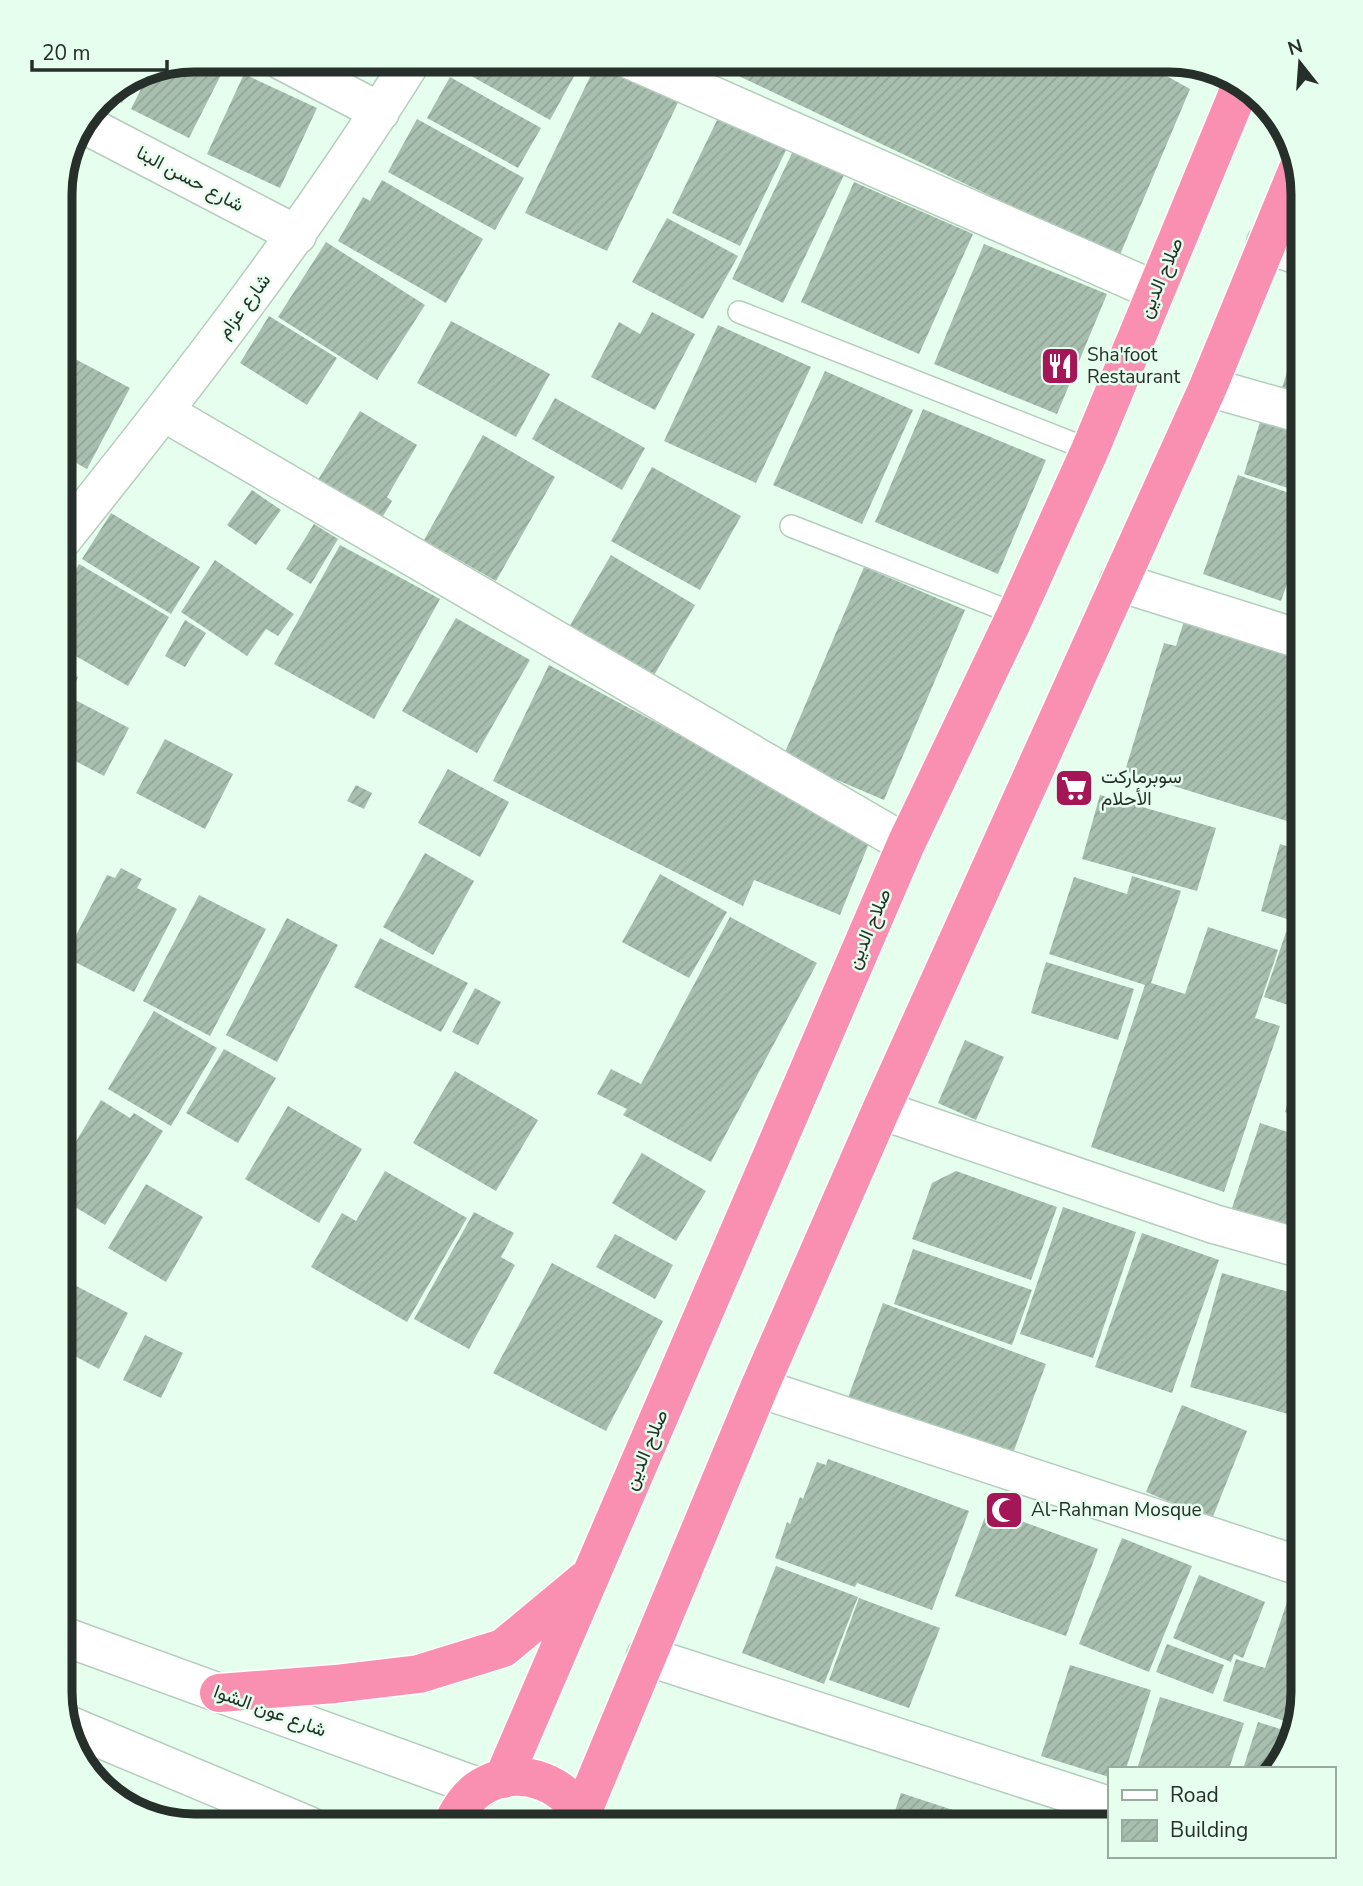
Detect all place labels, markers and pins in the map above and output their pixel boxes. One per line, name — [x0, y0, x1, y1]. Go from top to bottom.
place label: Sha'foot Restaurant — [1087, 342, 1181, 390]
restaurant icon: Sha'foot Restaurant — [1039, 345, 1081, 387]
place label: سوبرماركت الأحلام — [1101, 764, 1182, 812]
supermarket icon: سوبرماركت الأحلام — [1053, 767, 1095, 809]
mosque icon: Al-Rahman Mosque — [983, 1489, 1025, 1531]
place label: Al-Rahman Mosque — [1031, 1497, 1202, 1523]

